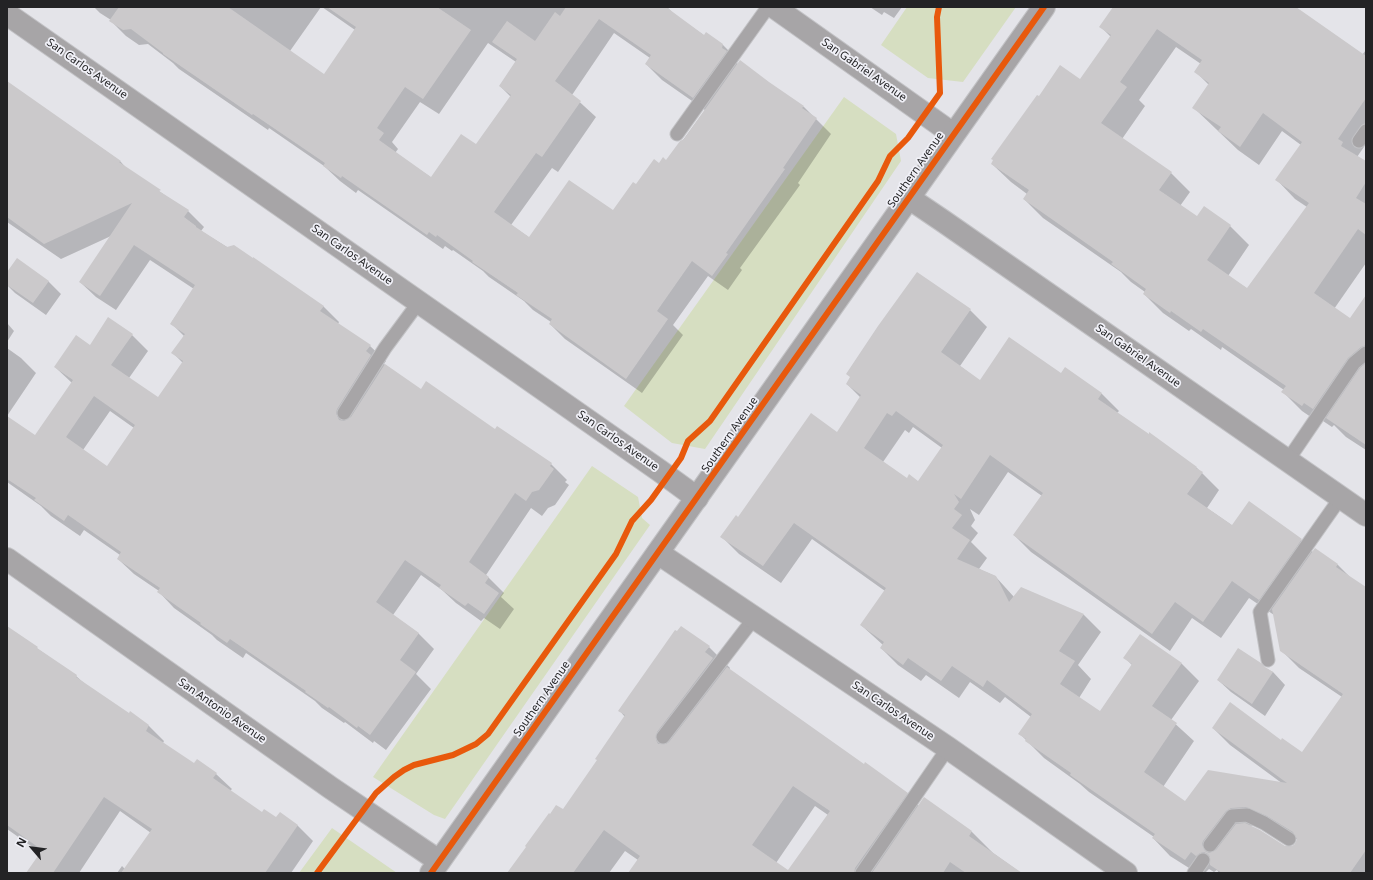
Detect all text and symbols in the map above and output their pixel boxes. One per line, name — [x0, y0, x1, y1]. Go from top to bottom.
street label: San Carlos Avenue — [44, 36, 130, 102]
street label: San Gabriel Avenue — [819, 36, 909, 104]
street label: Southern Avenue — [885, 130, 947, 210]
street label: San Carlos Avenue — [309, 222, 395, 288]
street label: San Gabriel Avenue — [1093, 322, 1183, 390]
street label: Southern Avenue — [699, 395, 761, 475]
street label: San Carlos Avenue — [575, 408, 661, 474]
street label: Southern Avenue — [511, 659, 573, 739]
street label: San Antonio Avenue — [176, 676, 268, 746]
street label: San Carlos Avenue — [850, 679, 936, 743]
north arrow — [12, 828, 52, 868]
text: N — [12, 835, 30, 850]

